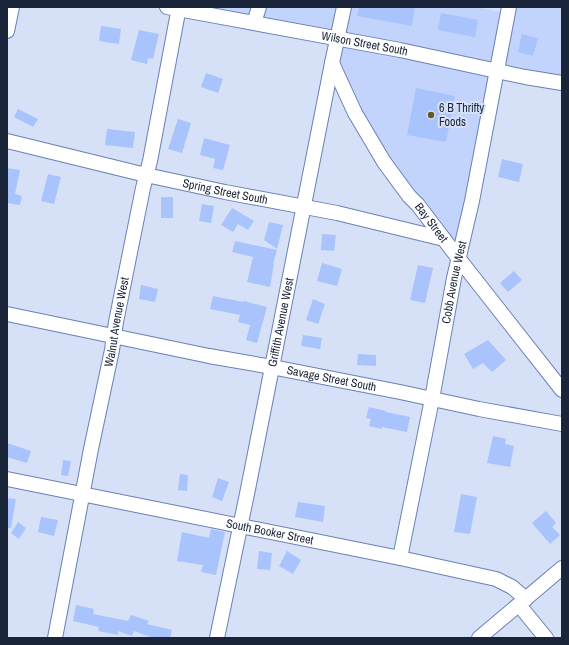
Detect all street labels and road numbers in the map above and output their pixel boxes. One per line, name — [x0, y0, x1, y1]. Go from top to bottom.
street label: Wilson Street South — [320, 28, 409, 59]
street label: Spring Street South — [181, 175, 269, 208]
street label: Bay Street — [411, 199, 452, 246]
street label: Cobb Avenue West — [438, 239, 470, 325]
street label: Walnut Avenue West — [101, 276, 133, 368]
street label: Griffith Avenue West — [264, 276, 297, 368]
street label: Savage Street South — [285, 362, 378, 395]
street label: South Booker Street — [225, 515, 315, 548]

